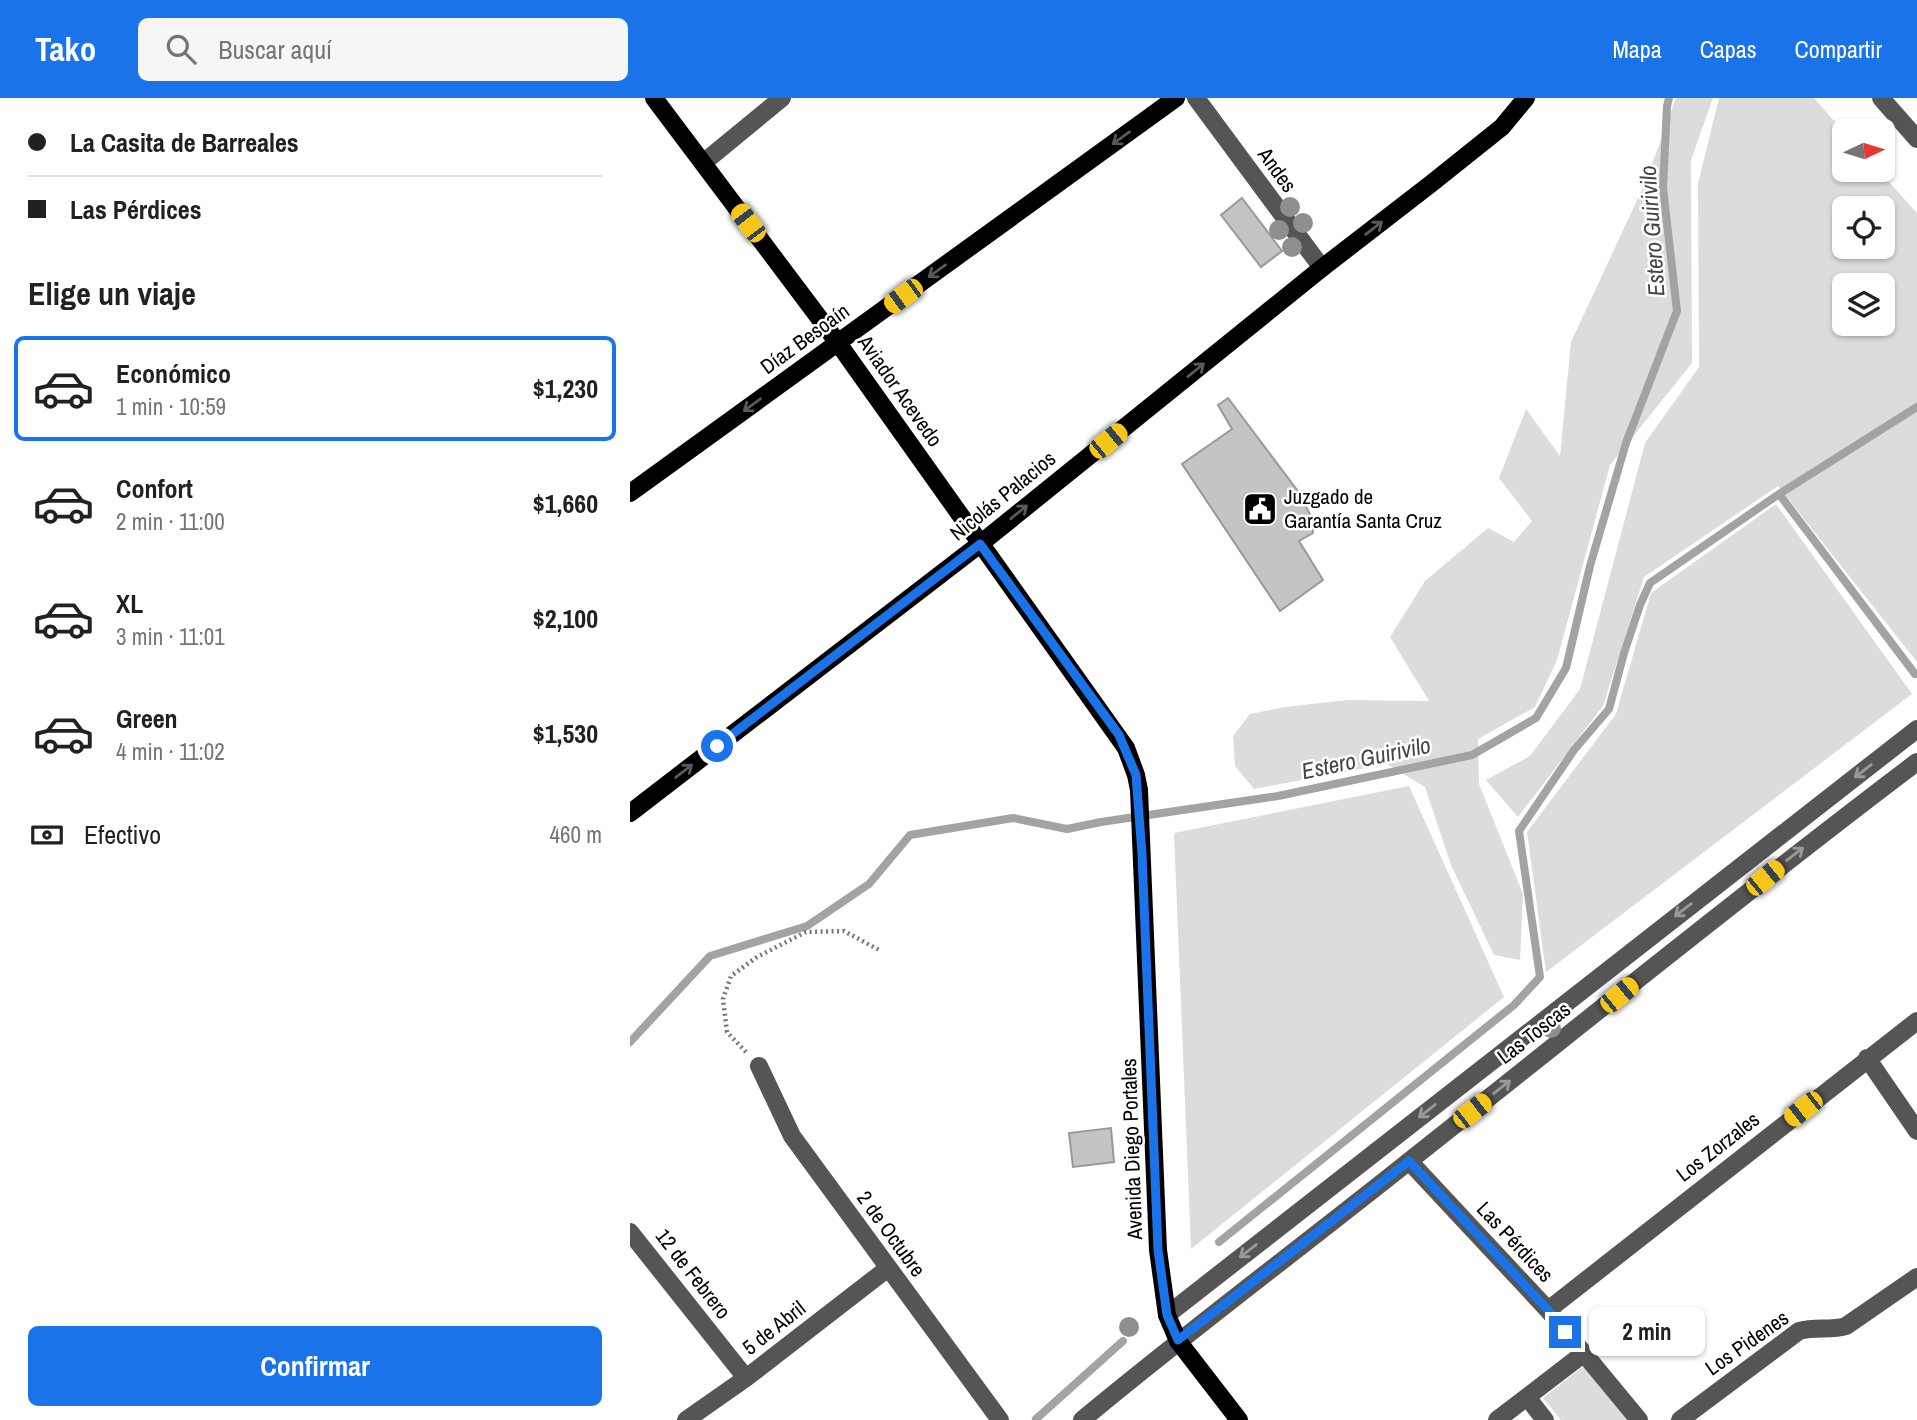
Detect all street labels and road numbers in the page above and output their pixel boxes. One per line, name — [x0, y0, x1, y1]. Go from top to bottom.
street label: Andes — [1251, 141, 1303, 198]
street label: Díaz Besoaín — [754, 296, 855, 381]
street label: Aviador Acevedo — [851, 328, 950, 452]
street label: Nicolás Palacios — [944, 444, 1062, 547]
street label: Las Toscas — [1491, 995, 1576, 1070]
street label: Avenida Diego Portales — [1114, 1058, 1149, 1241]
street label: Los Zorzales — [1670, 1105, 1765, 1188]
street label: 2 de Octubre — [850, 1185, 932, 1283]
street label: Las Pérdices — [1470, 1195, 1560, 1288]
street label: 12 de Febrero — [649, 1222, 738, 1325]
street label: 5 de Abril — [736, 1294, 811, 1361]
street label: Los Pidenes — [1699, 1303, 1794, 1382]

